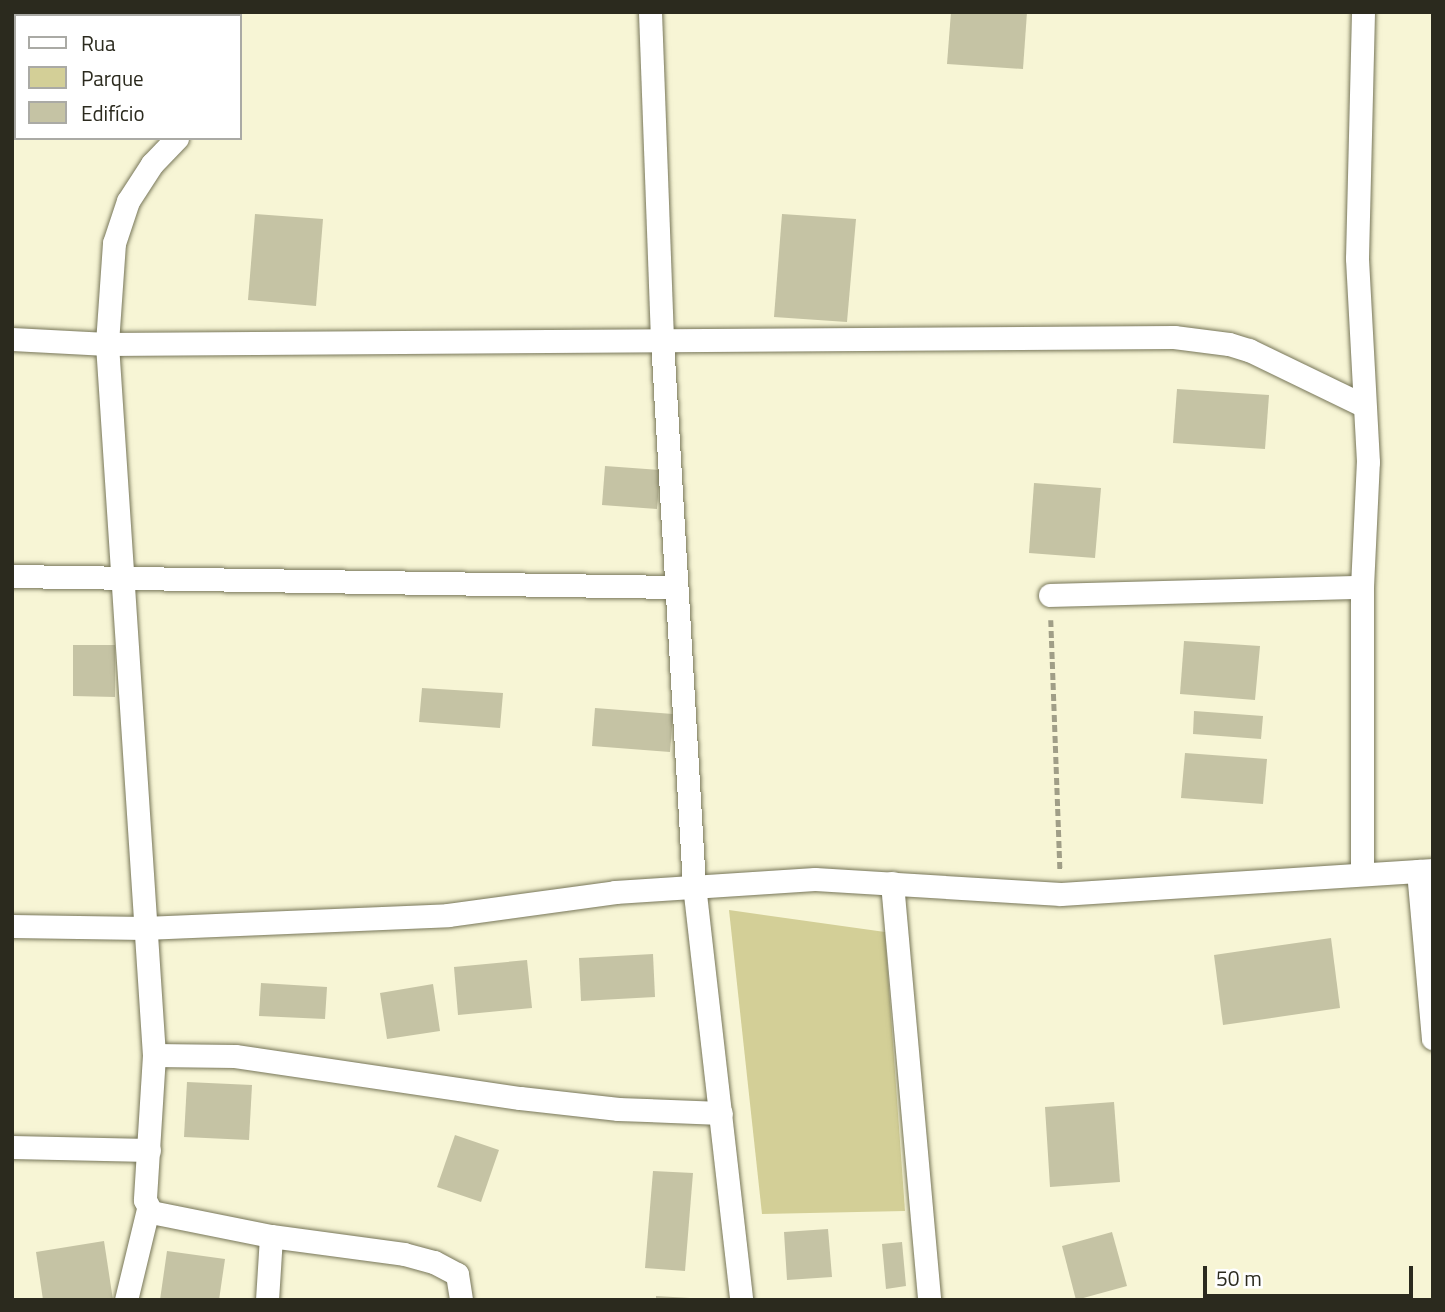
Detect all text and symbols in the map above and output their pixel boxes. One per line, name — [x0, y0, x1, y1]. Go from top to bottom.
legend — [14, 14, 242, 140]
text: Rua — [81, 27, 116, 59]
text: Parque — [81, 62, 144, 94]
text: Edifício — [81, 97, 145, 129]
scale bar — [1207, 1252, 1417, 1296]
text: 50 m — [1216, 1262, 1262, 1294]

